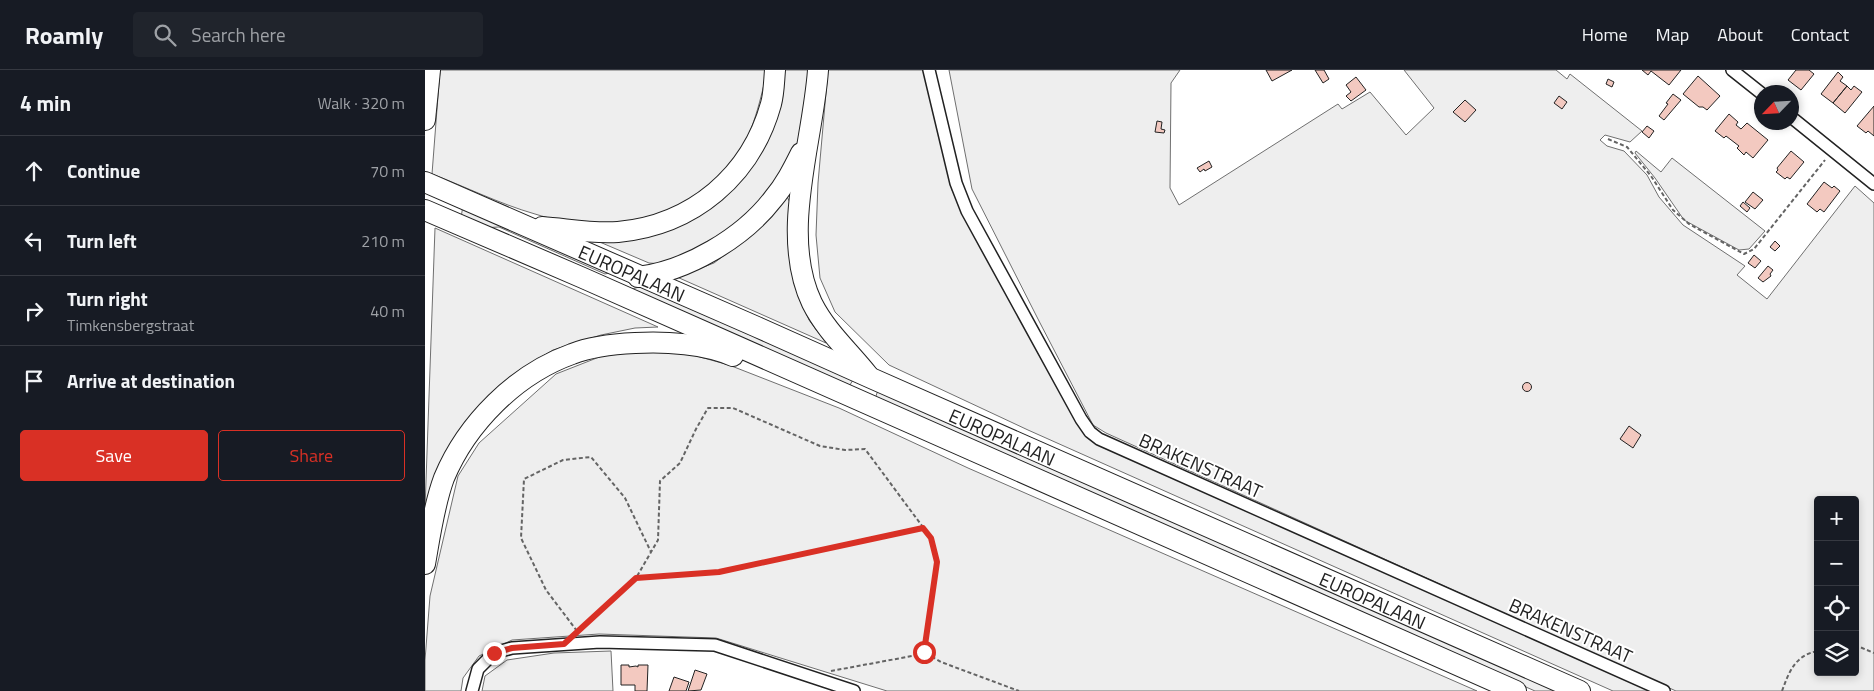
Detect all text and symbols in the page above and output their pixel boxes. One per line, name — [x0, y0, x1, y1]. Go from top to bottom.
search box — [133, 12, 483, 57]
text: Roamly — [25, 17, 103, 53]
text: Search here — [191, 20, 286, 49]
icon: search — [151, 21, 179, 49]
text: Home — [1582, 21, 1628, 48]
text: Map — [1656, 21, 1689, 48]
text: About — [1717, 21, 1763, 48]
text: Contact — [1791, 21, 1849, 48]
north arrow — [1754, 85, 1799, 130]
text: 4 min — [20, 87, 71, 119]
text: Walk · 320 m — [317, 91, 405, 115]
text: Continue — [67, 156, 140, 185]
icon: ahead — [20, 157, 48, 185]
text: 70 m — [370, 159, 405, 183]
text: Turn left — [67, 226, 137, 255]
icon: left — [20, 227, 48, 255]
text: 210 m — [361, 229, 405, 253]
street label: EUROPALAAN — [574, 236, 690, 308]
text: Turn right — [67, 284, 148, 313]
icon: right — [20, 297, 48, 325]
text: 40 m — [370, 299, 405, 323]
text: Timkensbergstraat — [67, 313, 194, 337]
text: Arrive at destination — [67, 366, 235, 395]
icon: arrive — [20, 367, 48, 395]
street label: EUROPALAAN — [945, 400, 1060, 472]
street label: BRAKENSTRAAT — [1135, 425, 1267, 505]
button: Save — [20, 430, 208, 481]
button: Share — [218, 430, 405, 481]
map controls — [1814, 496, 1859, 676]
button: + — [1814, 496, 1859, 541]
button: − — [1814, 541, 1859, 586]
street label: EUROPALAAN — [1315, 563, 1431, 636]
button: locate — [1814, 586, 1859, 631]
street label: BRAKENSTRAAT — [1505, 590, 1637, 670]
button: layers — [1814, 631, 1859, 676]
route start — [913, 641, 936, 664]
route end — [483, 642, 506, 665]

